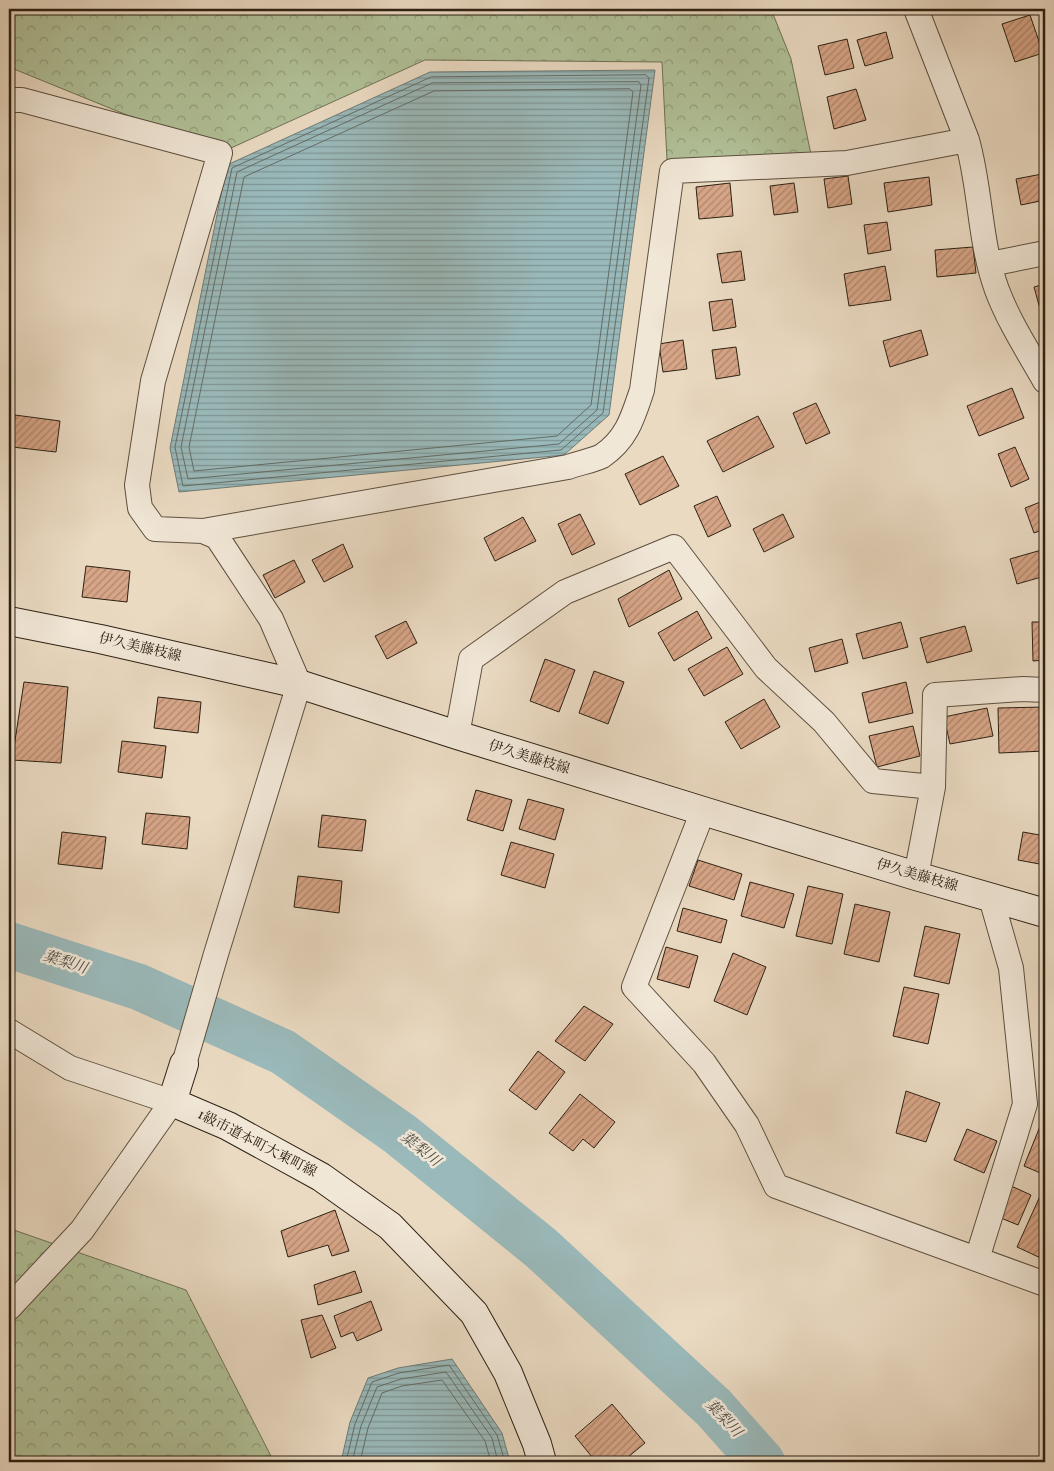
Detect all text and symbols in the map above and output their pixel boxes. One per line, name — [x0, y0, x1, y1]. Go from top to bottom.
street label: 伊久美藤枝線 — [97, 629, 183, 667]
street label: 伊久美藤枝線 — [486, 737, 572, 779]
street label: 伊久美藤枝線 — [874, 855, 960, 897]
water label: 葉梨川 — [40, 946, 92, 981]
street label: 1級市道本町大東町線 — [194, 1106, 320, 1182]
water label: 葉梨川 — [396, 1128, 446, 1174]
water label: 葉梨川 — [700, 1395, 747, 1444]

